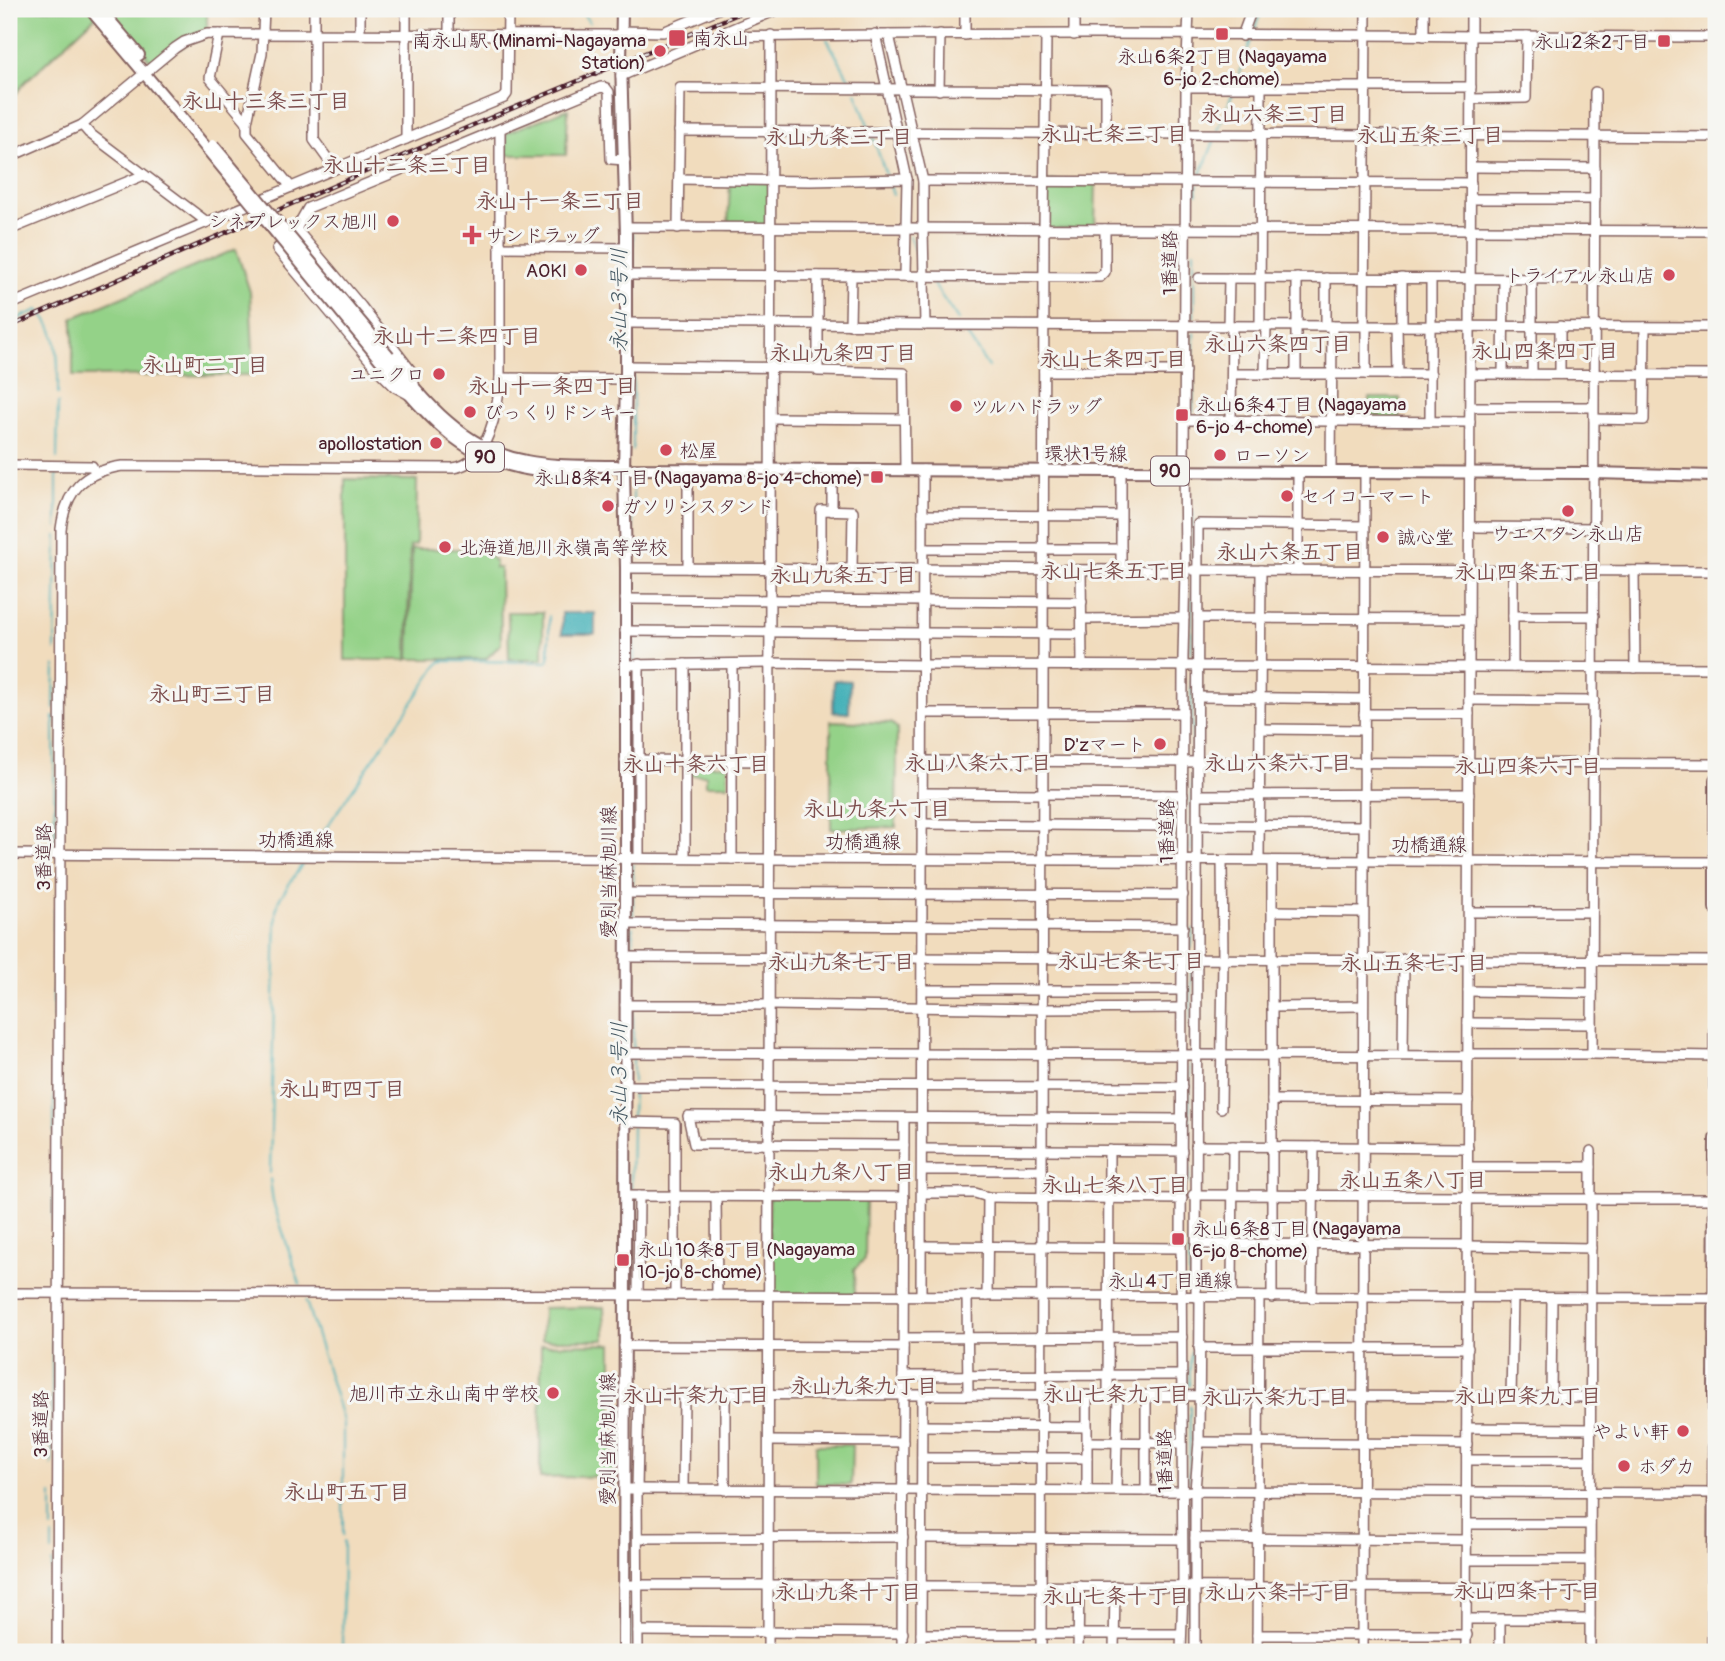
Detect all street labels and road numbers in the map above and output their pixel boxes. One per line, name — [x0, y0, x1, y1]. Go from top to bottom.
street label: 1番道路 — [1158, 231, 1182, 295]
street label: 環状1号線 — [1044, 442, 1128, 466]
road number: 90 — [466, 443, 504, 472]
road number: 90 — [1151, 457, 1189, 486]
street label: 1番道路 — [1155, 799, 1179, 863]
street label: 愛別当麻旭川線 — [597, 805, 621, 939]
street label: 3番道路 — [32, 823, 56, 891]
street label: 功橋通線 — [258, 828, 334, 852]
street label: 功橋通線 — [825, 830, 901, 854]
street label: 功橋通線 — [1391, 833, 1467, 857]
street label: 永山4丁目通線 — [1107, 1269, 1233, 1293]
street label: 愛別当麻旭川線 — [596, 1372, 620, 1506]
street label: 3番道路 — [29, 1390, 53, 1458]
street label: 1番道路 — [1152, 1429, 1178, 1493]

